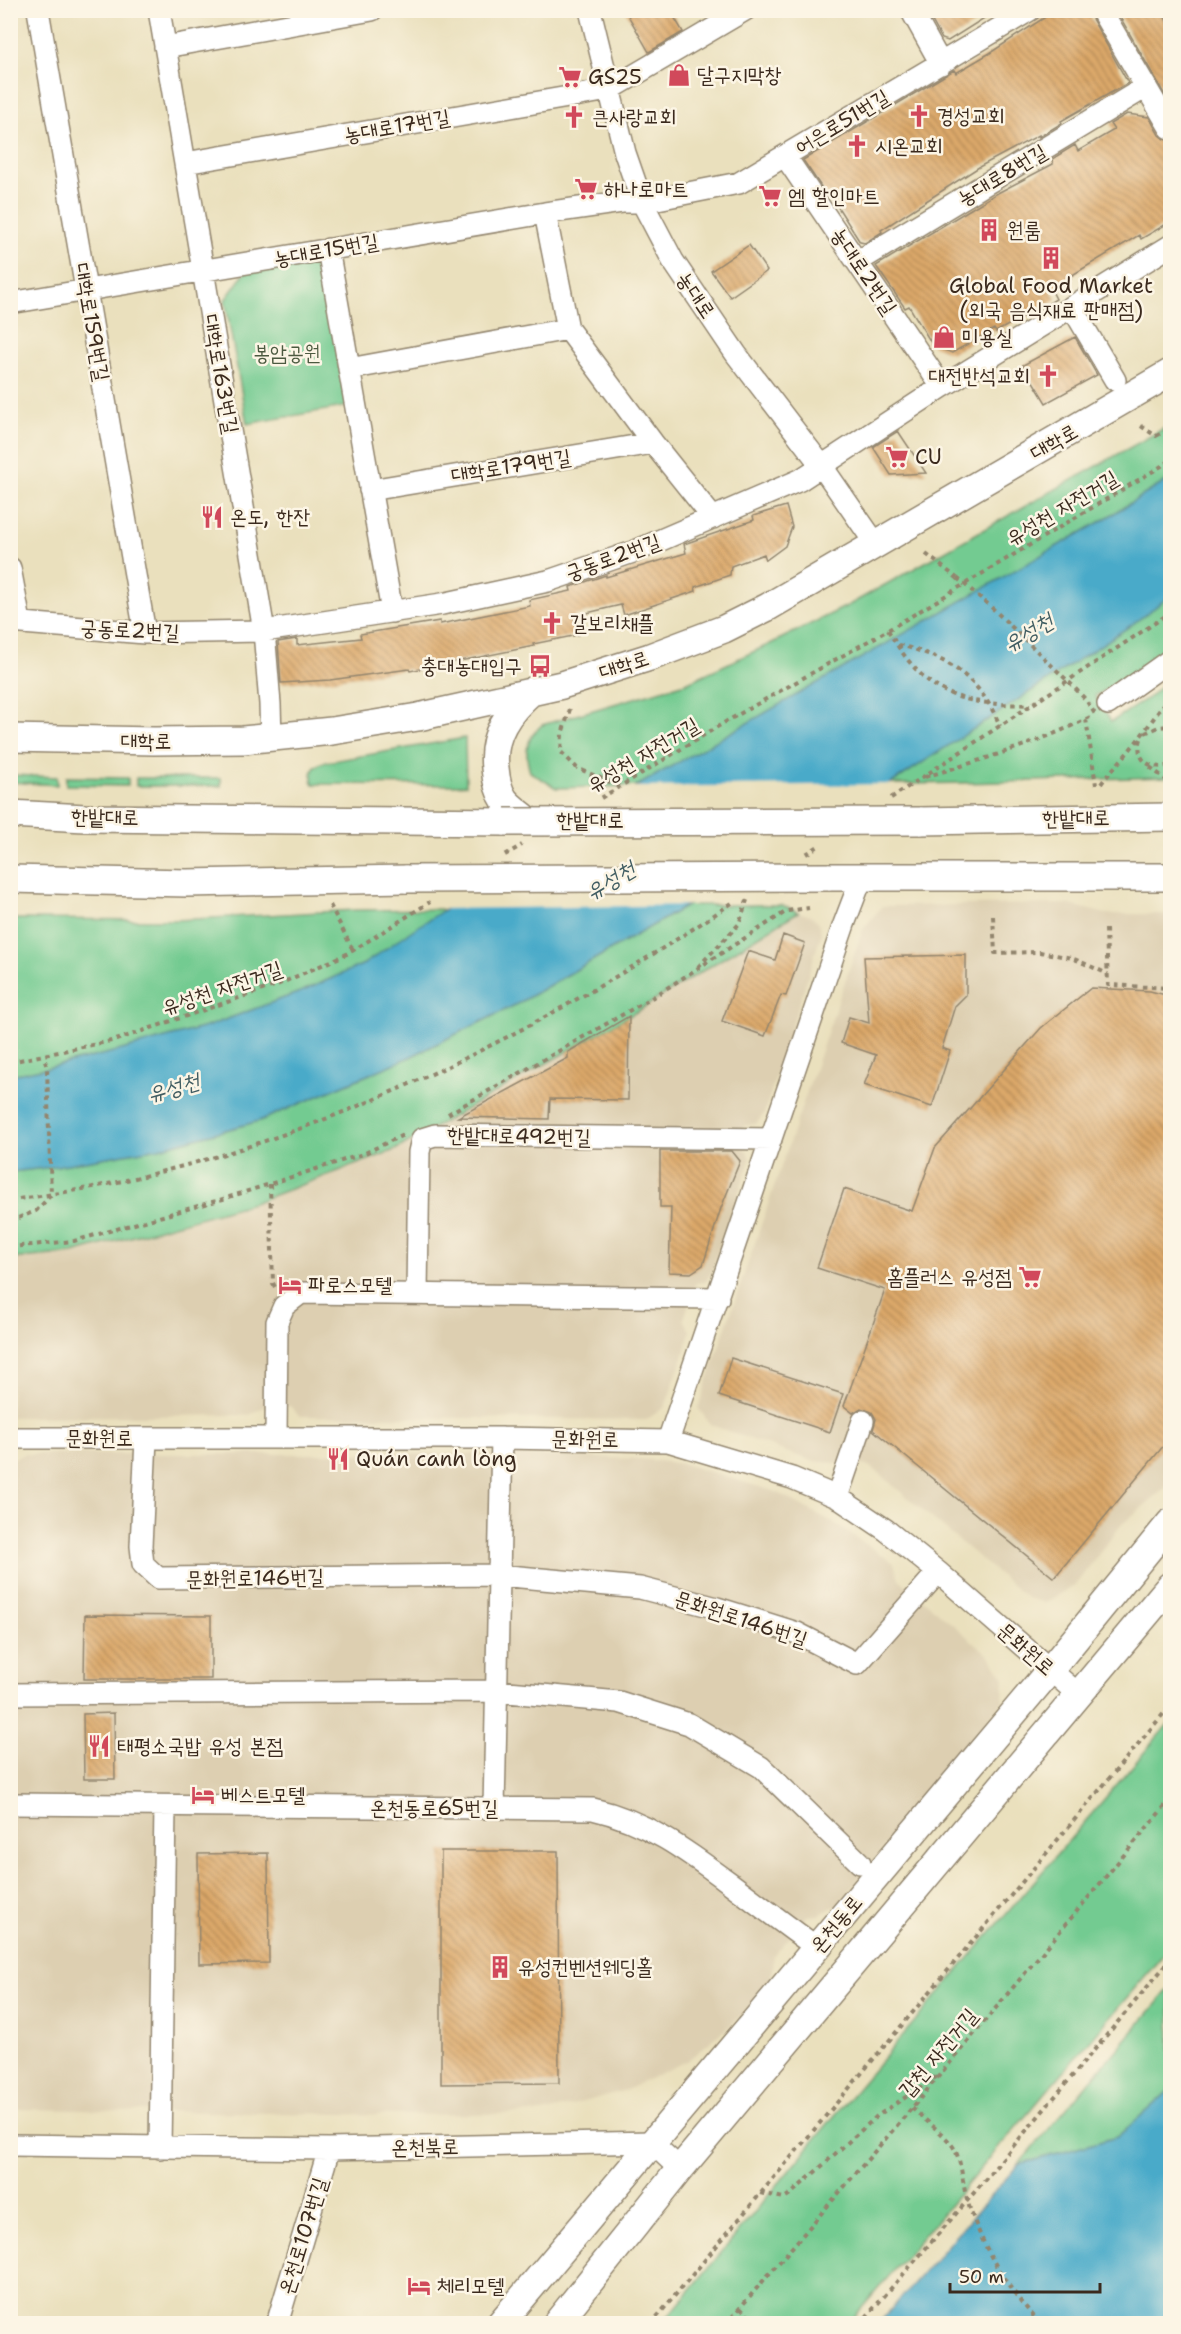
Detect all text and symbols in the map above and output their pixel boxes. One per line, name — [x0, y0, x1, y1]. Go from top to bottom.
place label: 달구지막창 — [697, 61, 782, 89]
shop icon: 달구지막창 — [666, 62, 692, 88]
place label: GS25 — [588, 63, 642, 91]
supermarket icon: GS25 — [557, 64, 583, 90]
street label: 어은로51번길 — [790, 83, 894, 161]
place label: 경성교회 — [937, 102, 1005, 130]
street label: 농대로17번길 — [342, 103, 452, 149]
place label: 큰사랑교회 — [592, 103, 677, 131]
church icon: 경성교회 — [906, 103, 932, 129]
church icon: 큰사랑교회 — [561, 104, 587, 130]
place label: 시온교회 — [875, 132, 943, 160]
church icon: 시온교회 — [844, 133, 870, 159]
street label: 농대로8번길 — [952, 137, 1052, 213]
place label: 하나로마트 — [604, 175, 689, 203]
supermarket icon: 하나로마트 — [573, 176, 599, 202]
place label: 엠 할인마트 — [788, 182, 880, 210]
supermarket icon: 엠 할인마트 — [757, 183, 783, 209]
place label: 원룸 — [1007, 216, 1041, 244]
building icon: 원룸 — [976, 217, 1002, 243]
street label: 농대로2번길 — [825, 222, 903, 320]
street label: 농대로15번길 — [271, 227, 381, 273]
building icon: Global Food Market (외국 음식재료 판매점) — [1038, 245, 1064, 271]
street label: 대학로159번길 — [68, 261, 116, 383]
street label: 농대로 — [670, 266, 722, 324]
place label: Global Food Market (외국 음식재료 판매점) — [949, 272, 1153, 324]
street label: 대학로163번길 — [197, 312, 245, 436]
place label: 미용실 — [962, 323, 1013, 351]
shop icon: 미용실 — [931, 324, 957, 350]
park label: 봉암공원 — [253, 339, 321, 367]
place label: 대전반석교회 — [929, 362, 1030, 390]
church icon: 대전반석교회 — [1035, 363, 1061, 389]
street label: 대학로 — [1025, 417, 1083, 467]
street label: 대학로179번길 — [449, 443, 573, 489]
place label: CU — [915, 443, 942, 471]
supermarket icon: CU — [884, 444, 910, 470]
street label: 유성천 자전거길 — [1001, 464, 1123, 552]
place label: 온도, 한잔 — [230, 503, 310, 531]
restaurant icon: 온도, 한잔 — [199, 504, 225, 530]
street label: 궁동로2번길 — [562, 527, 664, 587]
water label: 유성천 — [998, 605, 1060, 659]
place label: 갈보리채플 — [570, 609, 655, 637]
church icon: 갈보리채플 — [539, 610, 565, 636]
street label: 궁동로2번길 — [80, 613, 180, 647]
street label: 대학로 — [596, 644, 652, 686]
place label: 충대농대입구 — [421, 652, 522, 680]
bus stop icon: 충대농대입구 — [527, 653, 553, 679]
street label: 유성천 자전거길 — [582, 711, 704, 799]
street label: 대학로 — [121, 727, 171, 755]
street label: 한밭대로 — [71, 802, 139, 832]
street label: 한밭대로 — [1042, 803, 1110, 833]
street label: 한밭대로 — [556, 806, 624, 834]
water label: 유성천 — [580, 853, 642, 907]
street label: 유성천 자전거길 — [158, 954, 286, 1022]
water label: 유성천 — [144, 1066, 205, 1109]
street label: 한밭대로492번길 — [447, 1121, 591, 1151]
place label: 홈플러스 유성점 — [887, 1263, 1012, 1291]
supermarket icon: 홈플러스 유성점 — [1017, 1264, 1043, 1290]
place label: 파로스모텔 — [308, 1271, 393, 1299]
hotel icon: 파로스모텔 — [277, 1272, 303, 1298]
street label: 문화원로 — [65, 1424, 133, 1452]
street label: 문화원로 — [551, 1424, 619, 1454]
place label: Quán canh lòng — [356, 1445, 517, 1473]
restaurant icon: Quán canh lòng — [325, 1446, 351, 1472]
street label: 문화원로146번길 — [186, 1563, 324, 1593]
street label: 문화원로146번길 — [671, 1584, 811, 1654]
street label: 문화원로 — [991, 1616, 1061, 1682]
place label: 태평소국밥 유성 본점 — [117, 1732, 283, 1760]
restaurant icon: 태평소국밥 유성 본점 — [86, 1733, 112, 1759]
place label: 베스트모텔 — [221, 1781, 306, 1809]
hotel icon: 베스트모텔 — [190, 1782, 216, 1808]
street label: 온천동로65번길 — [370, 1794, 498, 1822]
street label: 온천동로 — [804, 1889, 868, 1959]
place label: 유성컨벤션웨딩홀 — [518, 1953, 653, 1981]
building icon: 유성컨벤션웨딩홀 — [487, 1954, 513, 1980]
street label: 갑천 자전거길 — [892, 2002, 984, 2104]
street label: 온천북로 — [391, 2132, 459, 2162]
street label: 온천로107번길 — [272, 2174, 334, 2298]
scale bar — [950, 2256, 1100, 2294]
text: 50 m — [959, 2265, 1004, 2289]
place label: 체리모텔 — [437, 2272, 505, 2300]
hotel icon: 체리모텔 — [406, 2273, 432, 2299]

